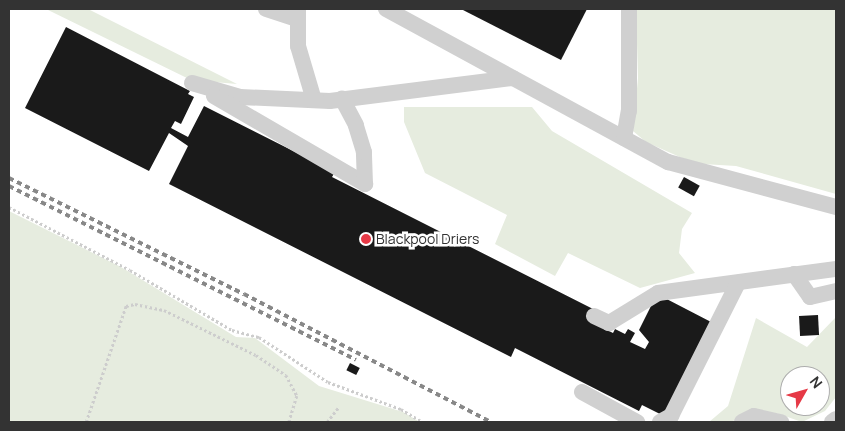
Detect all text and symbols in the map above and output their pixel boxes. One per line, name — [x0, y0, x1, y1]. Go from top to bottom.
place label: Blackpool Driers — [376, 231, 479, 247]
marker: Blackpool Driers — [360, 233, 372, 245]
north arrow — [780, 366, 830, 416]
text: N — [806, 372, 827, 392]

